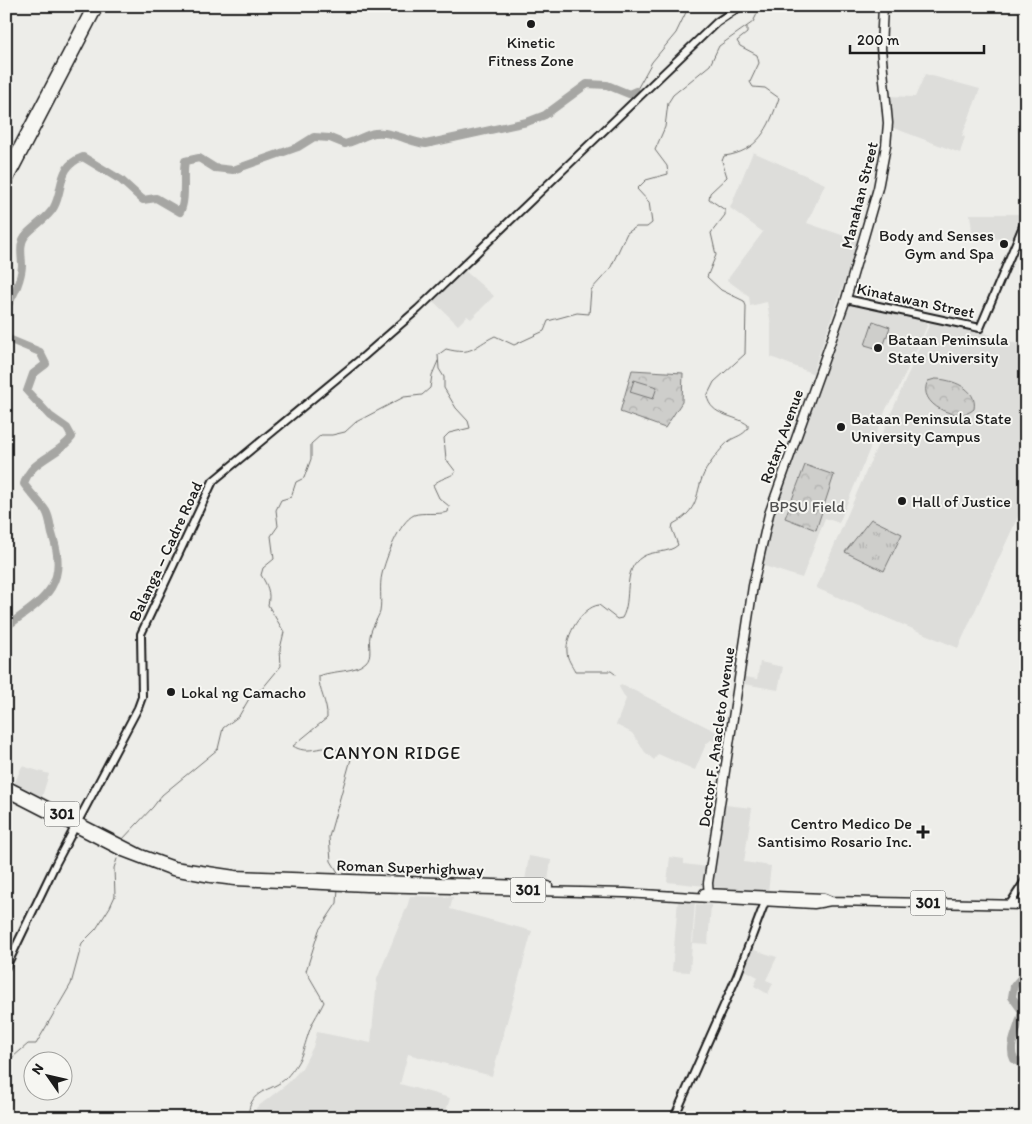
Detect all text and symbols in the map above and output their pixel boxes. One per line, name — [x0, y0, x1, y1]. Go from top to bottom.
marker: Kinetic Fitness Zone — [525, 18, 537, 30]
scale bar — [850, 22, 983, 54]
text: 200 m — [857, 31, 900, 49]
place label: Kinetic Fitness Zone — [488, 33, 574, 70]
street label: Manahan Street — [837, 140, 882, 250]
place label: Body and Senses Gym and Spa — [879, 226, 994, 263]
marker: Body and Senses Gym and Spa — [998, 238, 1010, 250]
street label: Kinatawan Street — [855, 279, 977, 322]
place label: Bataan Peninsula State University — [888, 330, 1009, 367]
marker: Bataan Peninsula State University — [872, 342, 884, 354]
street label: Rotary Avenue — [756, 386, 807, 486]
place label: Bataan Peninsula State University Campus — [851, 409, 1012, 446]
marker: Bataan Peninsula State University Campus — [835, 421, 847, 433]
street label: Balanga – Cadre Road — [125, 478, 206, 624]
place label: Hall of Justice — [912, 492, 1011, 511]
marker: Hall of Justice — [896, 495, 908, 507]
park label: BPSU Field — [769, 497, 845, 516]
street label: Doctor F. Anacleto Avenue — [694, 646, 739, 828]
place label: Lokal ng Camacho — [181, 683, 306, 702]
marker: Lokal ng Camacho — [165, 686, 177, 698]
district label: CANYON RIDGE — [323, 742, 461, 764]
road number: 301 — [44, 802, 80, 826]
place label: Centro Medico De Santisimo Rosario Inc. — [758, 814, 912, 851]
marker: Centro Medico De Santisimo Rosario Inc. — [916, 825, 930, 839]
street label: Roman Superhighway — [336, 855, 484, 880]
road number: 301 — [510, 878, 546, 902]
road number: 301 — [910, 890, 946, 916]
north arrow — [22, 1052, 72, 1102]
text: N — [28, 1060, 47, 1078]

